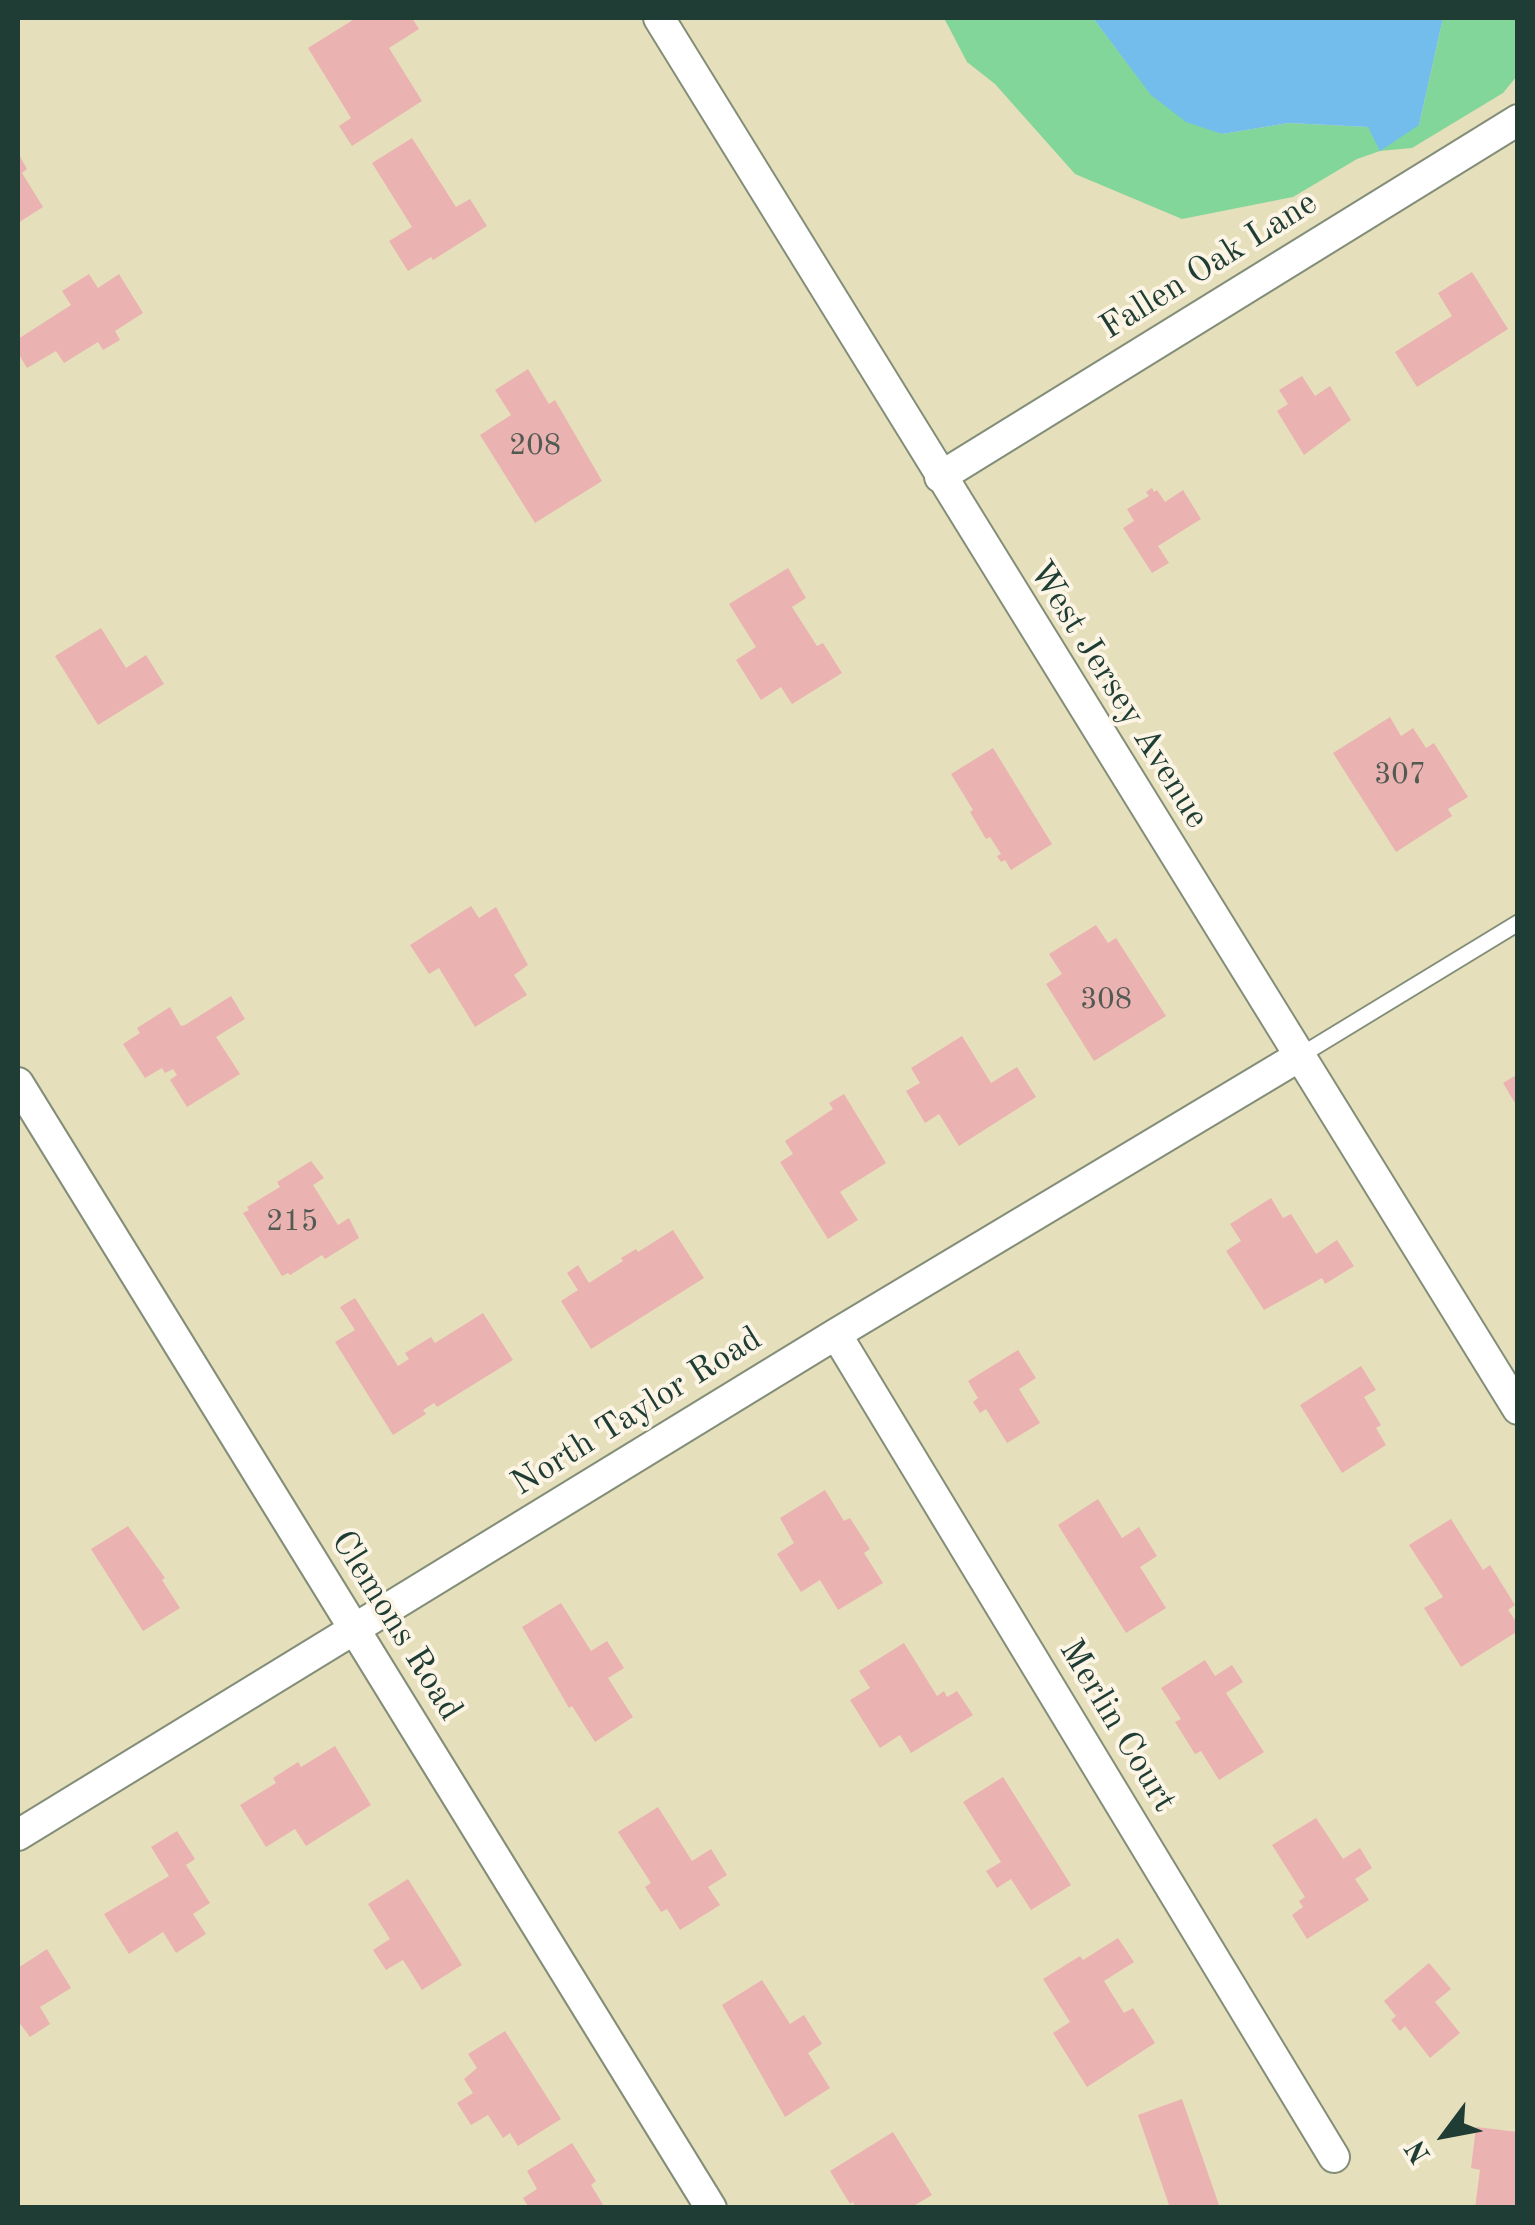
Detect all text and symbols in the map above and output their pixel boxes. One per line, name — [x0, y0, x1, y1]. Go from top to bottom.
street label: Fallen Oak Lane — [1093, 182, 1325, 350]
house number: 208 — [509, 428, 561, 464]
street label: West Jersey Avenue — [1019, 553, 1217, 837]
house number: 307 — [1374, 757, 1426, 793]
house number: 308 — [1080, 982, 1132, 1018]
house number: 215 — [266, 1204, 318, 1240]
street label: North Taylor Road — [504, 1318, 770, 1506]
street label: Clemons Road — [321, 1523, 471, 1729]
street label: Merlin Court — [1049, 1632, 1185, 1820]
north arrow — [1395, 2085, 1495, 2185]
text: N — [1402, 2134, 1437, 2167]

